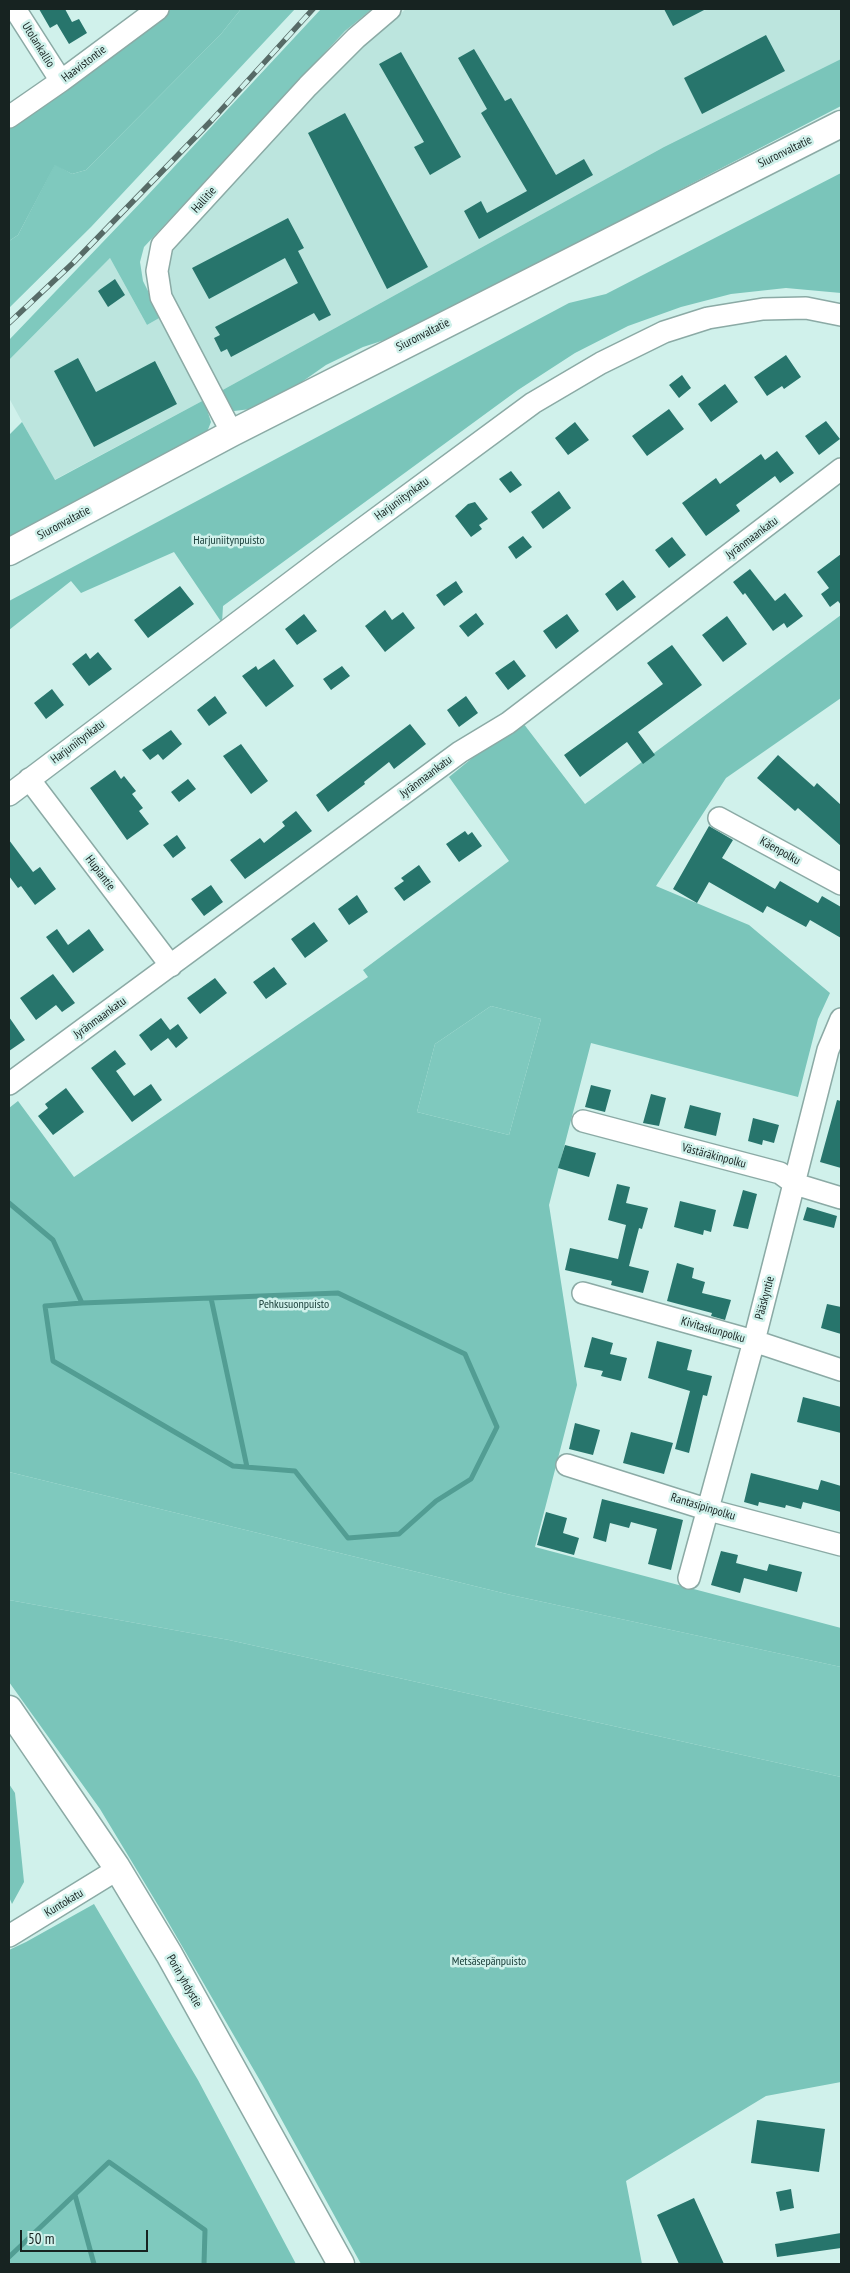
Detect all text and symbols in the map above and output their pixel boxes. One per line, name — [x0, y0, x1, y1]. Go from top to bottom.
street label: Utolankallio — [19, 20, 57, 70]
street label: Haavistontie — [59, 43, 109, 85]
street label: Siuronvaltatie — [756, 133, 814, 171]
street label: Hallitie — [189, 184, 219, 216]
street label: Siuronvaltatie — [394, 315, 452, 355]
street label: Harjuniitynkatu — [372, 474, 432, 524]
street label: Siuronvaltatie — [35, 503, 93, 543]
street label: Jyränmaankatu — [723, 514, 781, 562]
park label: Harjuniitynpuisto — [193, 534, 265, 548]
street label: Harjuniitynkatu — [48, 717, 108, 767]
street label: Jyränmaankatu — [397, 753, 455, 801]
street label: Käenpolku — [757, 834, 803, 868]
street label: Hupiantie — [82, 853, 118, 893]
street label: Jyränmaankatu — [71, 994, 129, 1042]
street label: Västäräkinpolku — [680, 1141, 748, 1171]
street label: Pääskyntie — [752, 1275, 778, 1321]
park label: Pehkusuonpuisto — [259, 1298, 329, 1312]
street label: Kivitaskunpolku — [679, 1314, 747, 1346]
street label: Rantasipinpolku — [669, 1490, 737, 1524]
street label: Kuntokatu — [42, 1886, 86, 1920]
street label: Porin yhdystie — [163, 1952, 205, 2010]
park label: Metsäsepänpuisto — [452, 1955, 526, 1969]
scale bar — [22, 2220, 150, 2252]
text: 50 m — [28, 2229, 54, 2248]

